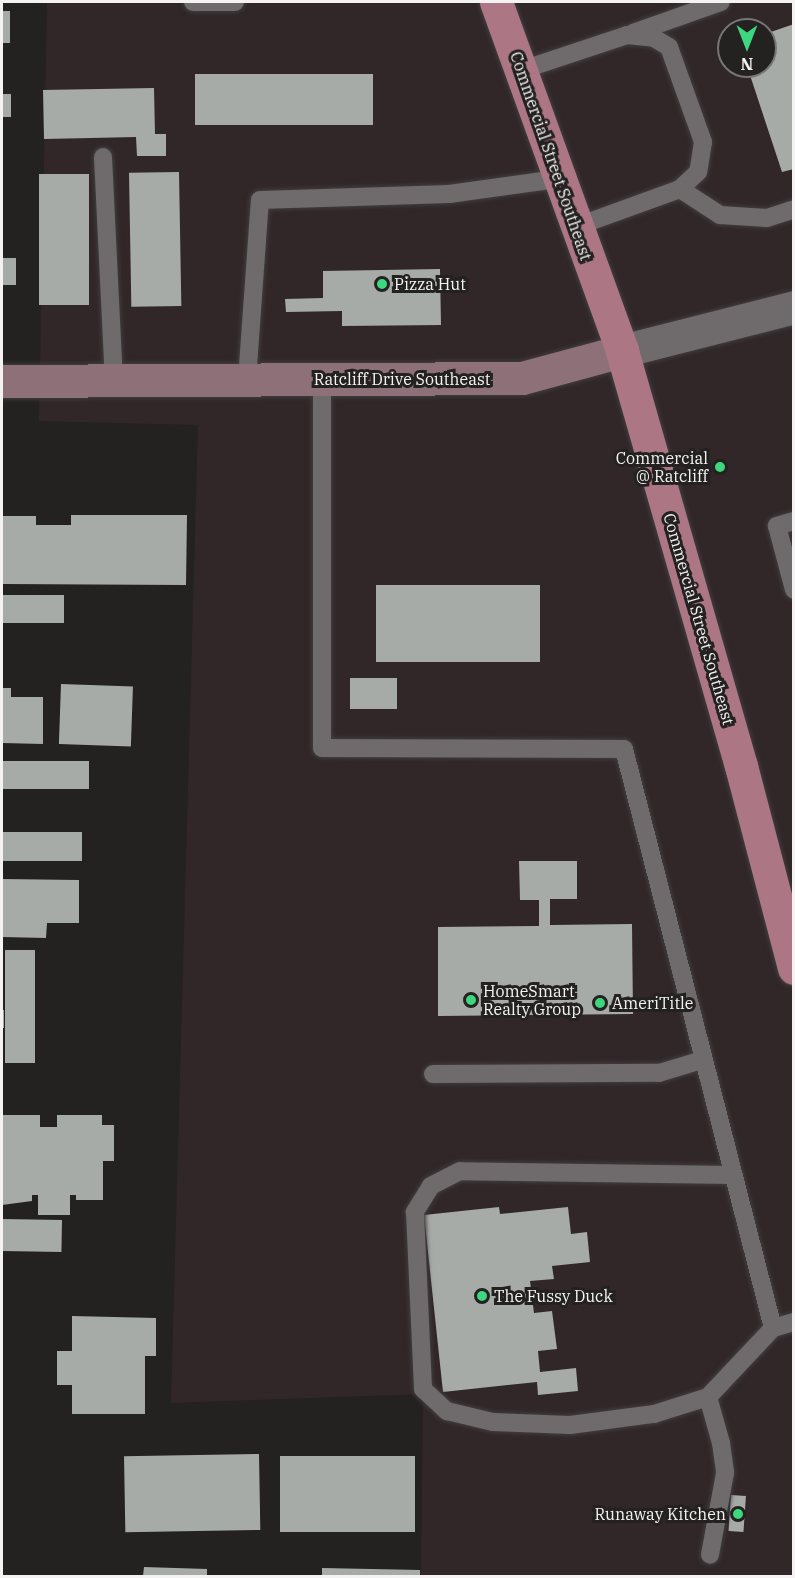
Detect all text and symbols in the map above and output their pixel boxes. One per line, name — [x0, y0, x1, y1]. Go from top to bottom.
north arrow — [717, 18, 777, 78]
street label: Commercial Street Southeast — [506, 49, 596, 263]
text: N — [741, 54, 753, 74]
place label: Pizza Hut — [394, 274, 466, 294]
marker: Pizza Hut — [375, 277, 389, 291]
street label: Ratcliff Drive Southeast — [314, 369, 490, 389]
place label: Commercial @ Ratcliff — [616, 448, 708, 486]
marker: Commercial @ Ratcliff — [713, 460, 727, 474]
street label: Commercial Street Southeast — [660, 511, 738, 727]
place label: HomeSmart Realty Group — [483, 981, 581, 1019]
marker: HomeSmart Realty Group — [464, 993, 478, 1007]
place label: AmeriTitle — [612, 993, 693, 1013]
marker: AmeriTitle — [593, 996, 607, 1010]
place label: The Fussy Duck — [494, 1286, 613, 1306]
marker: The Fussy Duck — [475, 1289, 489, 1303]
place label: Runaway Kitchen — [594, 1504, 726, 1524]
marker: Runaway Kitchen — [731, 1507, 745, 1521]

